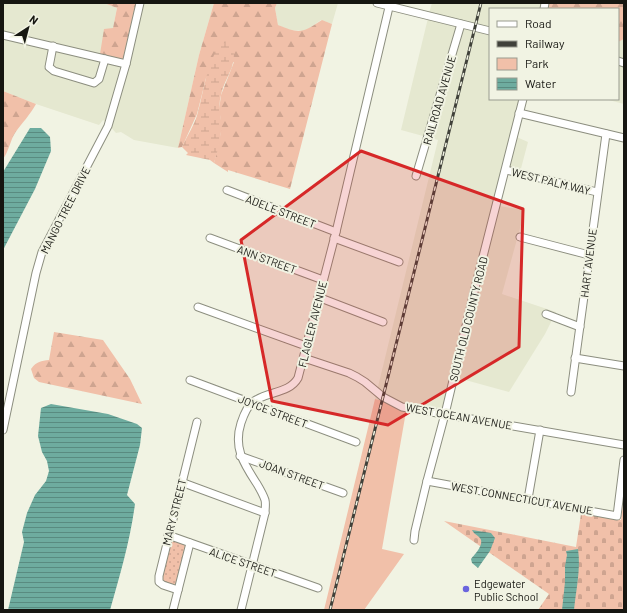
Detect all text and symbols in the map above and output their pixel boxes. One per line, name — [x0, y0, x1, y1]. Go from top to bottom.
north arrow — [8, 8, 48, 48]
legend — [489, 8, 619, 100]
text: N — [27, 12, 41, 27]
text: Road — [525, 16, 552, 30]
text: Railway — [525, 36, 565, 50]
street label: RAILROAD AVENUE — [420, 53, 458, 146]
text: Park — [525, 56, 549, 70]
text: Water — [525, 76, 557, 90]
street label: MANGO TREE DRIVE — [38, 164, 93, 256]
street label: WEST PALM WAY — [510, 165, 592, 197]
street label: ADELE STREET — [244, 192, 318, 230]
street label: HART AVENUE — [577, 227, 599, 298]
street label: ANN STREET — [235, 242, 299, 276]
street label: SOUTH OLD COUNTY ROAD — [446, 255, 490, 383]
street label: FLAGLER AVENUE — [295, 279, 329, 368]
street label: JOYCE STREET — [237, 392, 309, 430]
street label: WEST OCEAN AVENUE — [405, 400, 513, 432]
street label: JOAN STREET — [258, 456, 326, 492]
street label: MARY STREET — [159, 477, 189, 547]
street label: WEST CONNECTICUT AVENUE — [450, 479, 594, 517]
street label: ALICE STREET — [208, 544, 278, 580]
place label: Edgewater Public School — [474, 577, 538, 603]
marker: Edgewater Public School — [461, 584, 471, 594]

